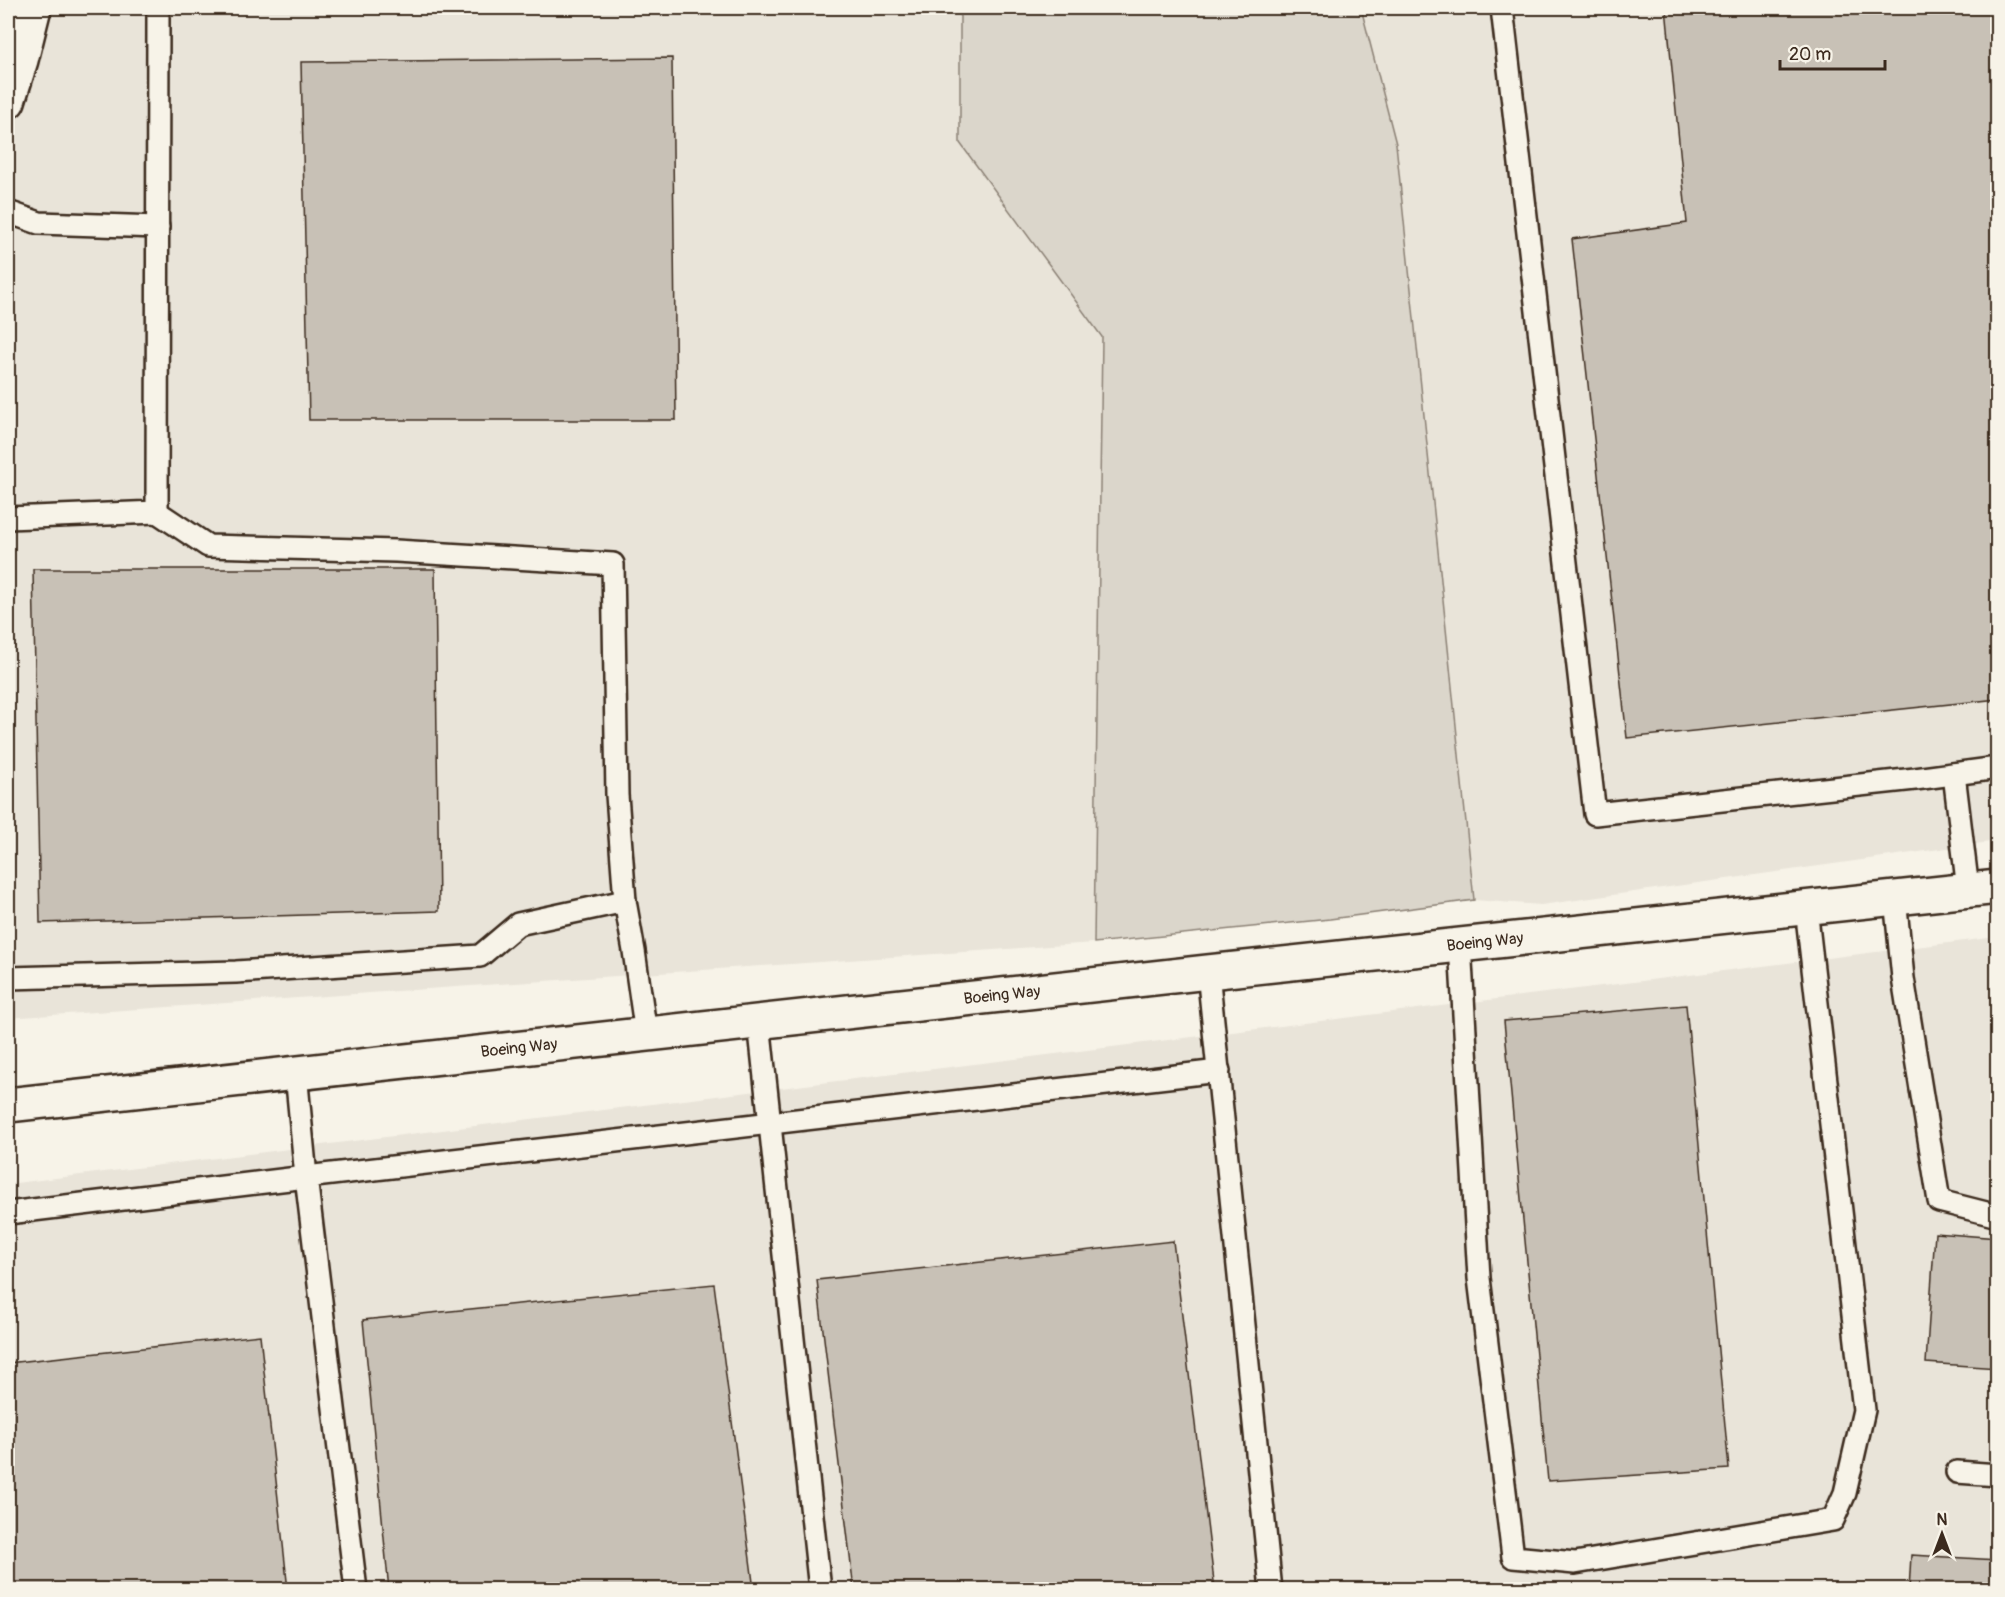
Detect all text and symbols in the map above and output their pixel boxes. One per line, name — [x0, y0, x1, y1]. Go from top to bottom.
scale bar — [1780, 33, 1885, 71]
text: 20 m — [1789, 43, 1831, 66]
street label: Boeing Way — [1446, 928, 1524, 956]
street label: Boeing Way — [963, 981, 1041, 1009]
street label: Boeing Way — [480, 1034, 558, 1062]
north arrow — [1912, 1504, 1972, 1564]
text: N — [1937, 1510, 1948, 1530]

